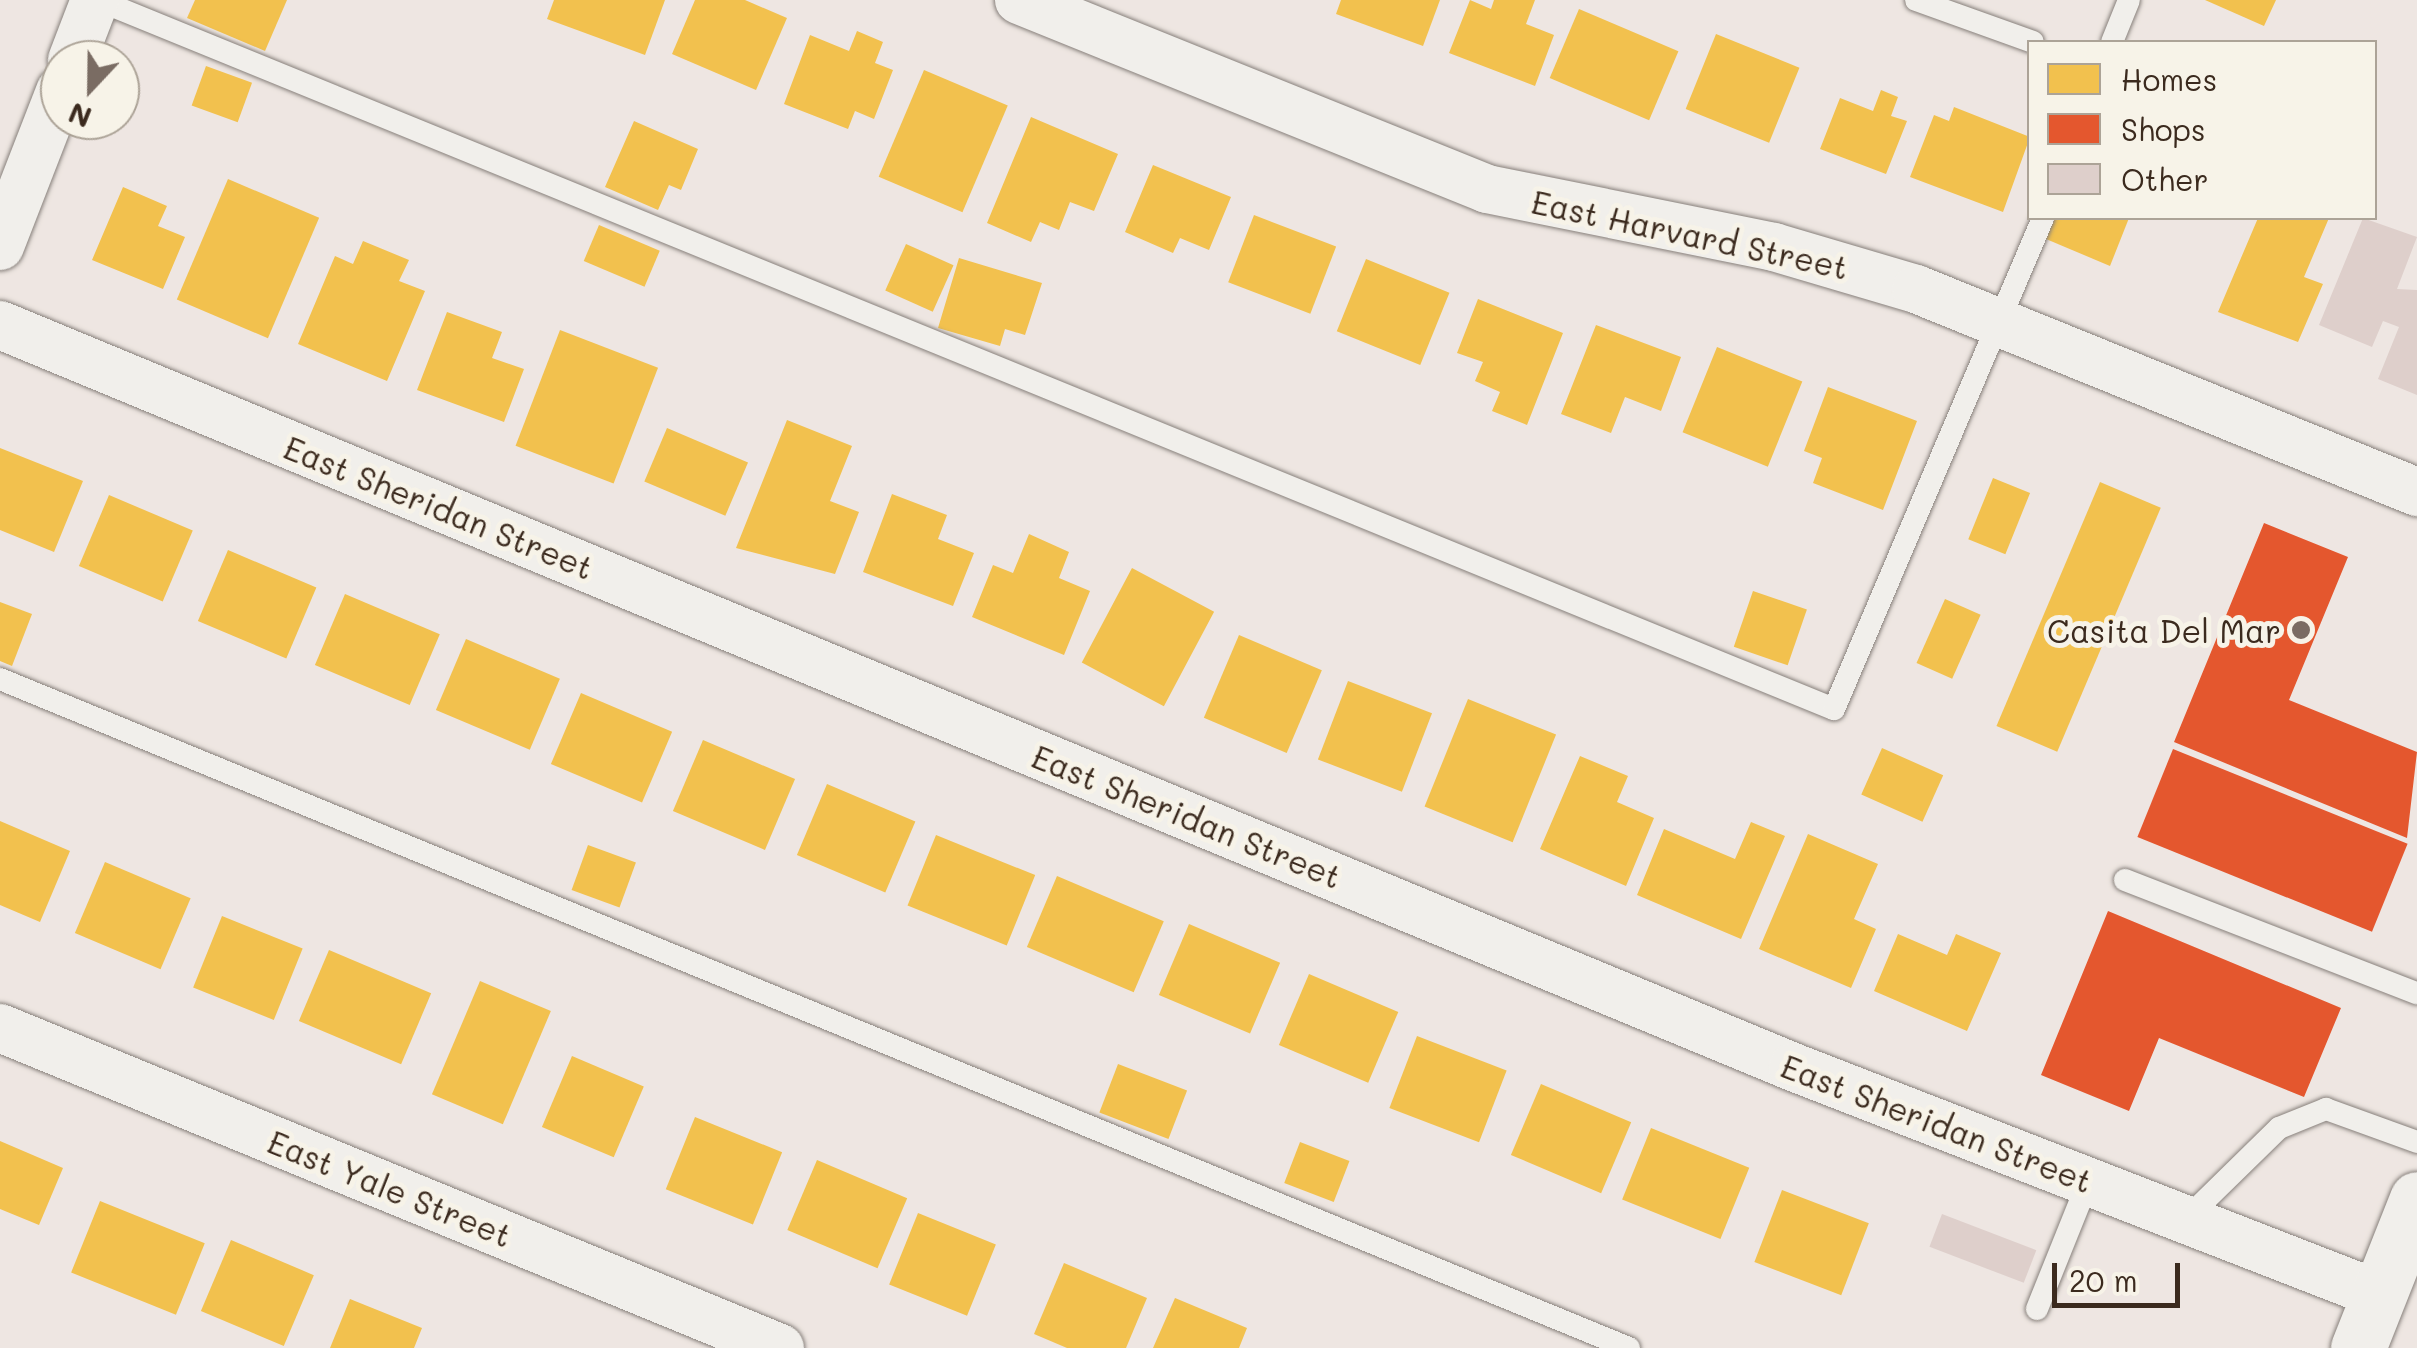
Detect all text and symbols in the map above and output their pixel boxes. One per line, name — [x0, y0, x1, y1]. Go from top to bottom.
north arrow — [40, 40, 140, 140]
legend — [2027, 40, 2377, 220]
text: Homes — [2121, 59, 2217, 99]
text: N — [63, 95, 96, 137]
text: Shops — [2121, 109, 2206, 149]
text: Other — [2121, 159, 2209, 199]
street label: East Harvard Street — [1528, 182, 1852, 286]
street label: East Sheridan Street — [279, 427, 599, 587]
place label: Casita Del Mar — [2047, 611, 2281, 649]
marker: Casita Del Mar — [2290, 619, 2312, 641]
street label: East Sheridan Street — [1027, 736, 1347, 896]
street label: East Sheridan Street — [1776, 1046, 2098, 1200]
street label: East Yale Street — [263, 1122, 517, 1254]
scale bar — [2057, 1243, 2184, 1305]
text: 20 m — [2069, 1260, 2138, 1300]

